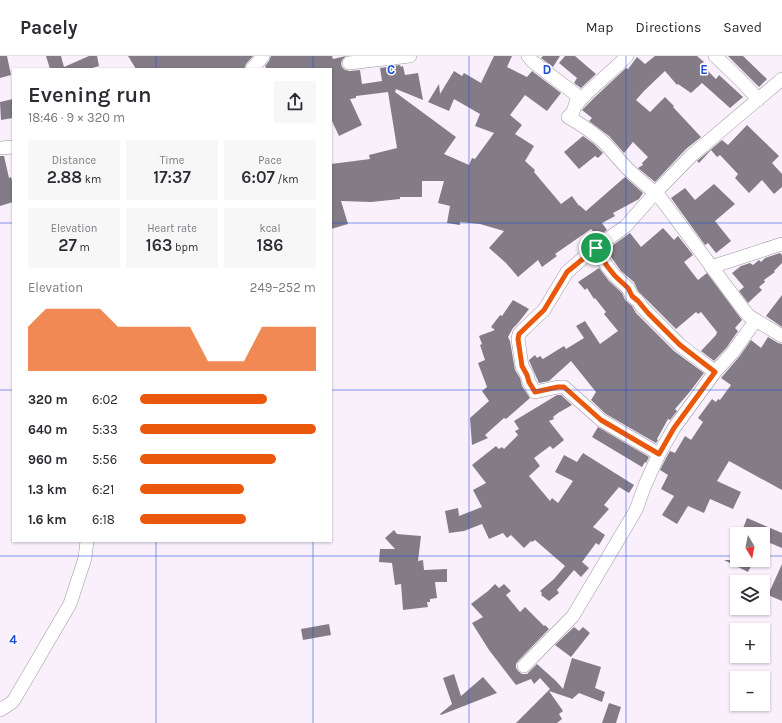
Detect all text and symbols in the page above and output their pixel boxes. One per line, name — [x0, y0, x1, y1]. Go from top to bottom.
text: Pacely — [20, 17, 78, 39]
text: Map — [586, 19, 614, 36]
text: Directions — [636, 19, 701, 36]
text: Saved — [723, 19, 762, 36]
text: C — [387, 62, 395, 77]
text: D — [543, 62, 552, 77]
text: E — [700, 62, 708, 77]
button: share — [274, 81, 316, 123]
text: Evening run — [28, 82, 152, 108]
text: 18:46 · 9 × 320 m — [28, 110, 125, 125]
text: Distance — [52, 154, 96, 167]
text: Time — [160, 154, 184, 167]
text: Pace — [258, 154, 282, 167]
text: 2.88 — [47, 167, 82, 187]
text: 17:37 — [153, 167, 191, 187]
text: 6:07 — [241, 167, 275, 187]
text: km — [82, 173, 101, 186]
text: /km — [275, 173, 299, 186]
text: Elevation — [51, 222, 97, 235]
text: Heart rate — [147, 222, 197, 235]
text: kcal — [259, 222, 281, 235]
pin — [579, 231, 613, 265]
text: 27 — [58, 235, 77, 255]
text: 163 — [146, 235, 172, 255]
text: 186 — [257, 235, 283, 255]
icon: arrive — [585, 237, 607, 259]
text: m — [77, 241, 90, 254]
text: bpm — [172, 241, 198, 254]
text: Elevation — [28, 280, 83, 295]
text: 249–252 m — [250, 280, 316, 295]
text: 320 m — [28, 392, 68, 407]
text: 6:02 — [92, 392, 118, 407]
text: 640 m — [28, 422, 67, 437]
text: 5:33 — [92, 422, 118, 437]
text: 960 m — [28, 452, 68, 467]
text: 5:56 — [92, 452, 117, 467]
text: 1.3 km — [28, 482, 67, 497]
text: 6:21 — [92, 482, 114, 497]
text: 1.6 km — [28, 512, 67, 527]
text: 6:18 — [92, 512, 115, 527]
north arrow — [730, 527, 770, 567]
map controls — [730, 527, 770, 711]
button: layers — [730, 575, 770, 615]
button: + — [730, 623, 770, 663]
text: 4 — [9, 632, 17, 647]
button: − — [730, 671, 770, 711]

